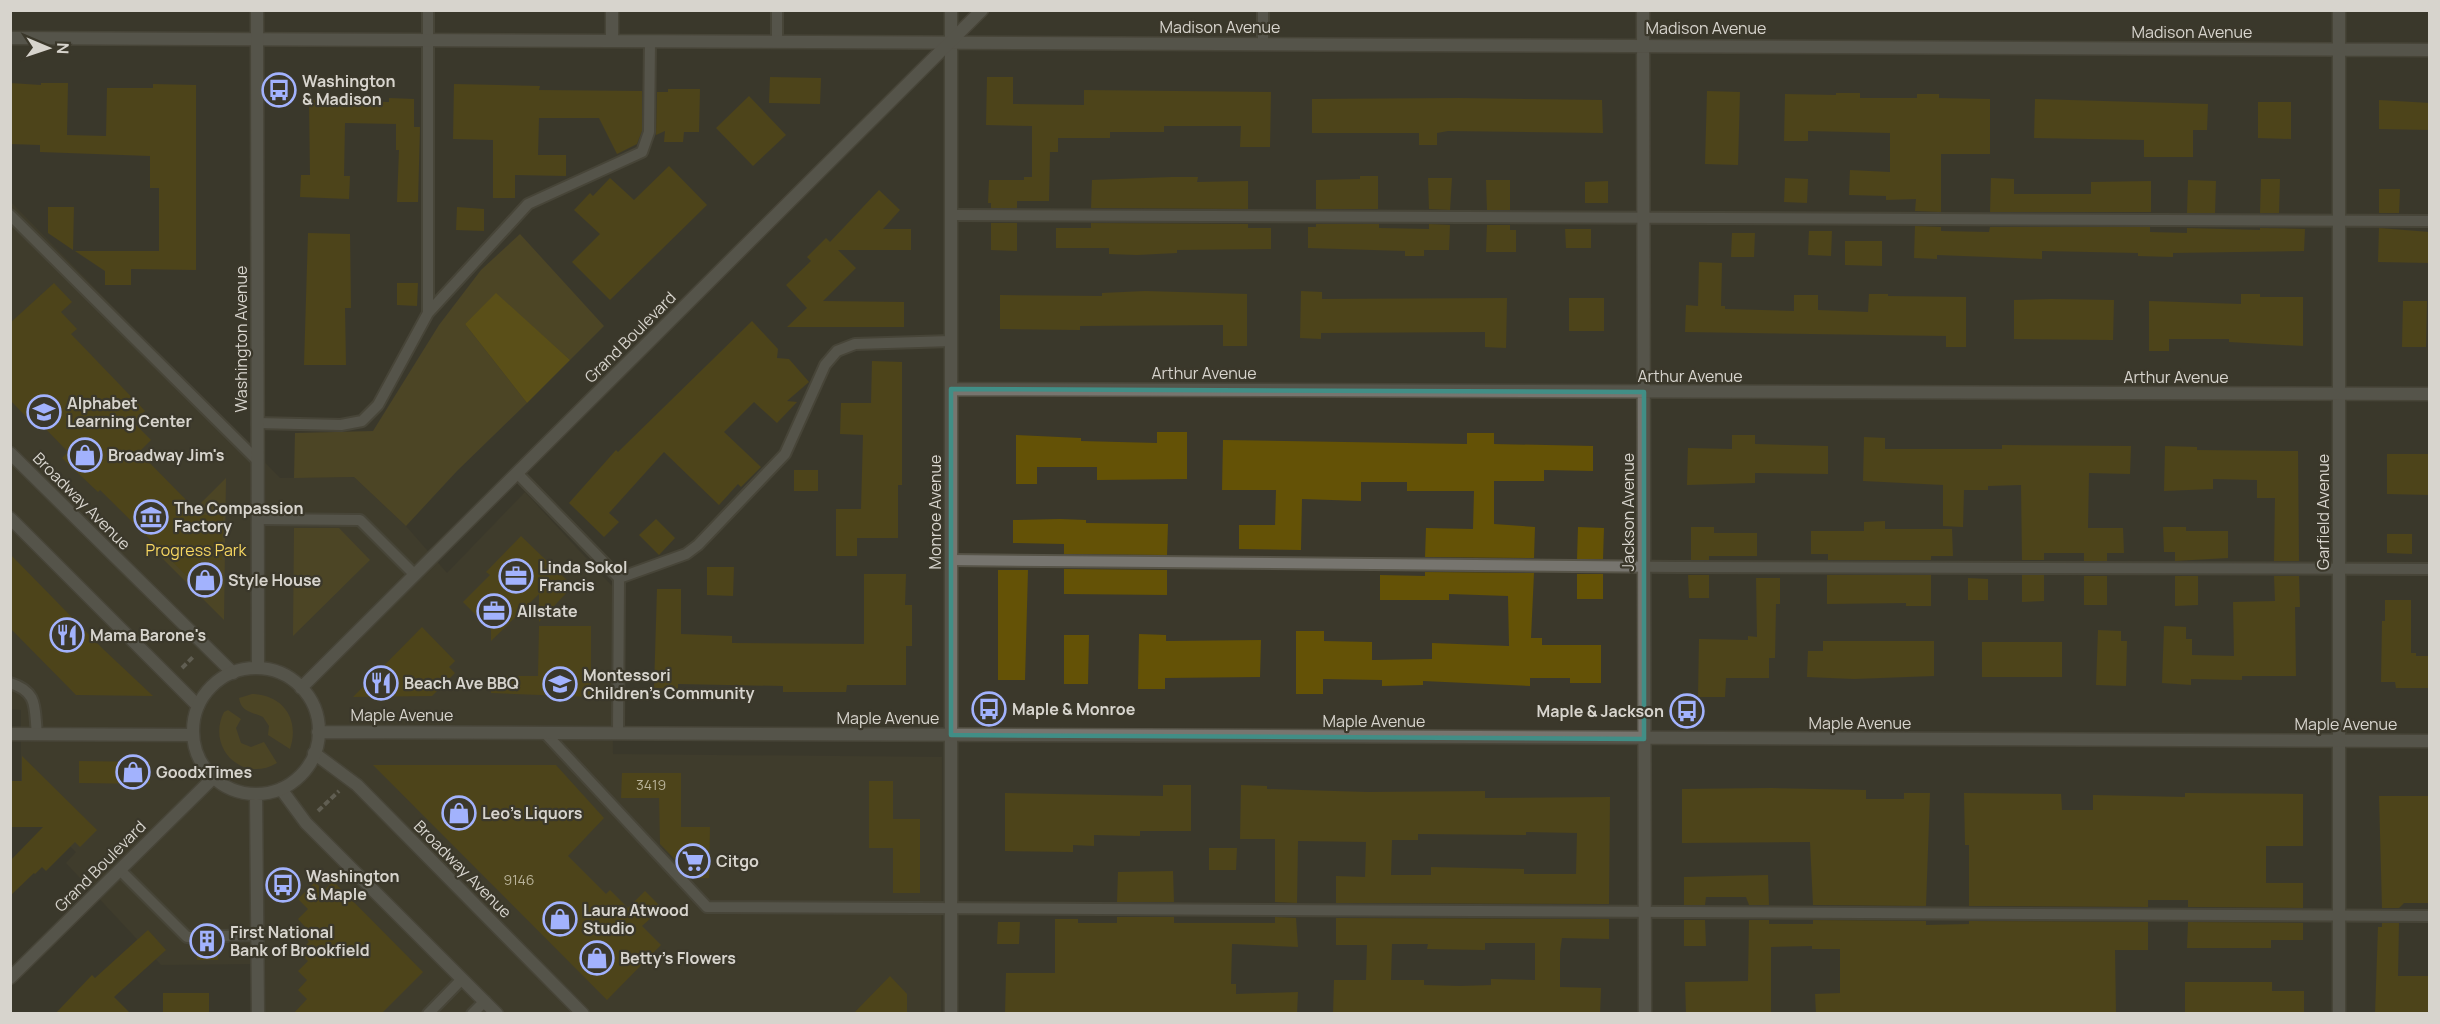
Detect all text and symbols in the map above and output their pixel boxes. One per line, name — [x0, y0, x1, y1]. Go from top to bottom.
street label: Madison Avenue — [1160, 16, 1280, 38]
street label: Madison Avenue — [1646, 17, 1766, 39]
north arrow — [18, 18, 78, 78]
street label: Madison Avenue — [2132, 21, 2252, 43]
text: N — [52, 42, 74, 55]
place label: Washington & Madison — [302, 70, 396, 110]
bus stop icon: Washington & Madison — [261, 72, 297, 108]
street label: Washington Avenue — [230, 266, 252, 412]
street label: Grand Boulevard — [579, 286, 681, 388]
street label: Arthur Avenue — [1151, 362, 1257, 384]
street label: Arthur Avenue — [1637, 365, 1743, 387]
street label: Arthur Avenue — [2123, 366, 2229, 388]
place label: Alphabet Learning Center — [67, 392, 192, 432]
school or university icon: Alphabet Learning Center — [26, 394, 62, 430]
shop icon: Broadway Jim's — [67, 437, 103, 473]
place label: Broadway Jim's — [108, 444, 225, 466]
street label: Broadway Avenue — [28, 447, 136, 555]
street label: Jackson Avenue — [1617, 453, 1639, 571]
street label: Garfield Avenue — [2312, 454, 2334, 570]
street label: Monroe Avenue — [924, 455, 946, 569]
place label: The Compassion Factory — [174, 497, 303, 537]
museum icon: The Compassion Factory — [133, 499, 169, 535]
park label: Progress Park — [145, 539, 248, 561]
place label: Linda Sokol Francis — [539, 556, 627, 596]
office icon: Linda Sokol Francis — [498, 558, 534, 594]
shop icon: Style House — [187, 562, 223, 598]
place label: Style House — [228, 569, 322, 591]
office icon: Allstate — [476, 593, 512, 629]
place label: Allstate — [517, 600, 578, 622]
restaurant icon: Mama Barone's — [49, 617, 85, 653]
place label: Mama Barone's — [90, 624, 207, 646]
place label: Montessori Children's Community — [583, 664, 754, 704]
restaurant icon: Beach Ave BBQ — [363, 665, 399, 701]
school or university icon: Montessori Children's Community — [542, 666, 578, 702]
place label: Beach Ave BBQ — [404, 672, 519, 694]
bus stop icon: Maple & Monroe — [971, 691, 1007, 727]
bus stop icon: Maple & Jackson — [1669, 693, 1705, 729]
place label: Maple & Monroe — [1012, 698, 1136, 720]
place label: Maple & Jackson — [1537, 700, 1664, 722]
street label: Maple Avenue — [351, 704, 453, 726]
street label: Maple Avenue — [837, 707, 939, 729]
street label: Maple Avenue — [1323, 710, 1425, 732]
street label: Maple Avenue — [1809, 712, 1911, 734]
street label: Maple Avenue — [2295, 713, 2397, 735]
shop icon: GoodxTimes — [115, 754, 151, 790]
place label: GoodxTimes — [156, 761, 252, 783]
house number: 3419 — [636, 775, 666, 794]
shop icon: Leo's Liquors — [441, 795, 477, 831]
place label: Leo's Liquors — [482, 802, 583, 824]
street label: Grand Boulevard — [49, 815, 151, 917]
street label: Broadway Avenue — [409, 815, 517, 923]
supermarket icon: Citgo — [675, 843, 711, 879]
place label: Citgo — [716, 850, 759, 872]
place label: Washington & Maple — [306, 865, 400, 905]
bus stop icon: Washington & Maple — [265, 867, 301, 903]
house number: 9146 — [503, 870, 535, 889]
place label: Laura Atwood Studio — [583, 899, 689, 939]
shop icon: Laura Atwood Studio — [542, 901, 578, 937]
place label: First National Bank of Brookfield — [230, 921, 370, 961]
building icon: First National Bank of Brookfield — [189, 923, 225, 959]
shop icon: Betty's Flowers — [579, 940, 615, 976]
place label: Betty's Flowers — [620, 947, 736, 969]

